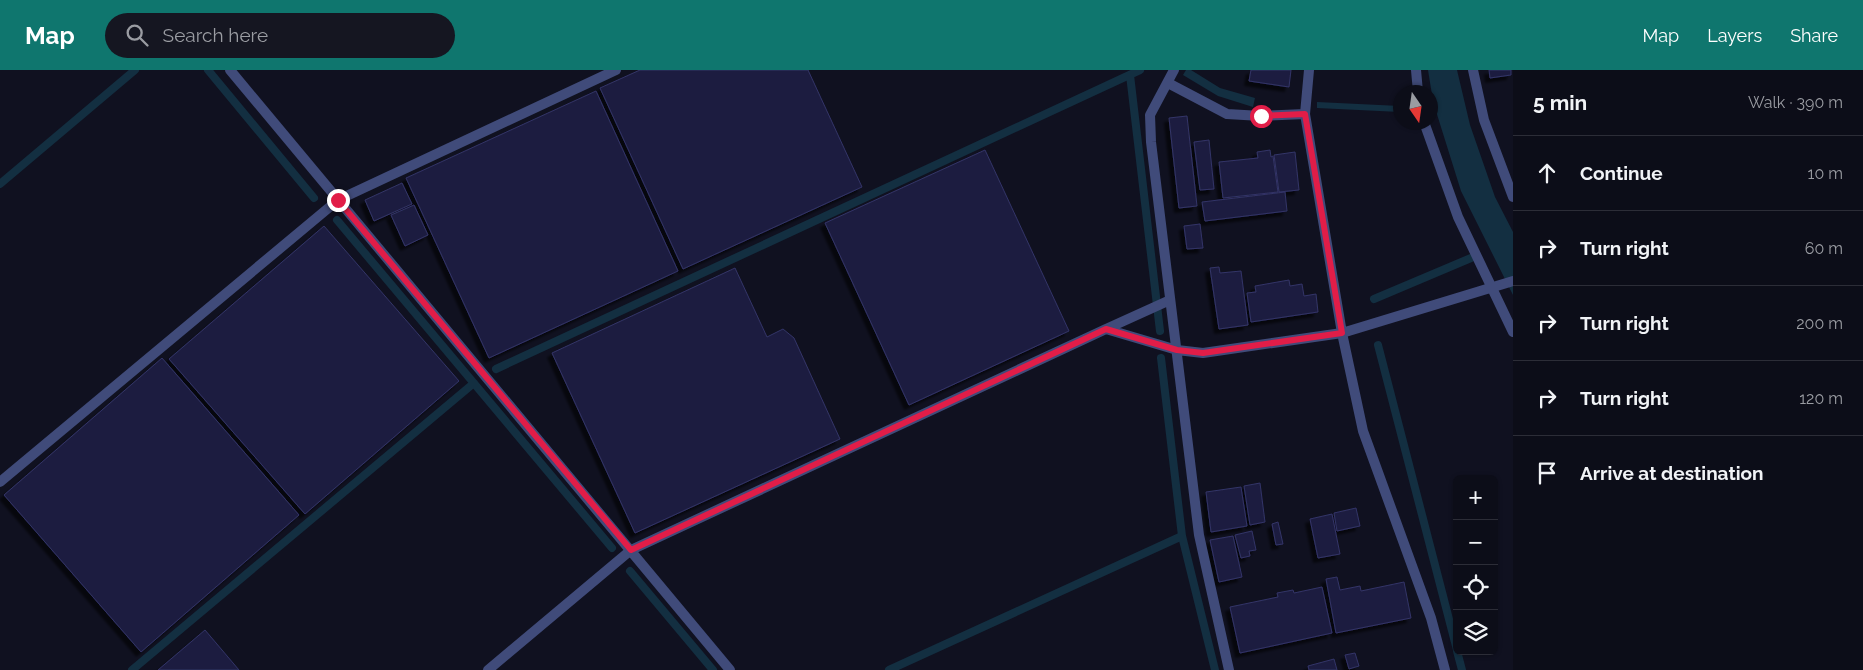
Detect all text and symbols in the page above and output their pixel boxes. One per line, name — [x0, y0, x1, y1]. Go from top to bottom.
search box — [105, 13, 455, 58]
text: Map — [25, 21, 75, 50]
icon: search — [123, 21, 151, 49]
text: Search here — [163, 24, 268, 46]
text: Map — [1643, 25, 1679, 46]
text: Layers — [1707, 25, 1762, 46]
text: Share — [1790, 25, 1838, 46]
north arrow — [1393, 85, 1438, 130]
text: 5 min — [1533, 90, 1587, 115]
text: Walk · 390 m — [1748, 93, 1843, 112]
route start — [1250, 105, 1273, 128]
icon: ahead — [1533, 159, 1561, 187]
text: Continue — [1580, 162, 1663, 184]
text: 10 m — [1808, 164, 1843, 183]
route end — [327, 189, 350, 212]
icon: right — [1533, 234, 1561, 262]
text: Turn right — [1580, 237, 1669, 259]
text: 60 m — [1805, 239, 1843, 258]
icon: right — [1533, 309, 1561, 337]
text: Turn right — [1580, 312, 1669, 334]
text: 200 m — [1796, 314, 1843, 333]
icon: right — [1533, 384, 1561, 412]
text: Turn right — [1580, 387, 1669, 409]
text: 120 m — [1799, 389, 1843, 408]
icon: arrive — [1533, 459, 1561, 487]
text: Arrive at destination — [1580, 462, 1764, 484]
map controls — [1453, 475, 1498, 655]
button: + — [1453, 475, 1498, 520]
button: − — [1453, 520, 1498, 565]
button: locate — [1453, 565, 1498, 610]
button: layers — [1453, 610, 1498, 655]

